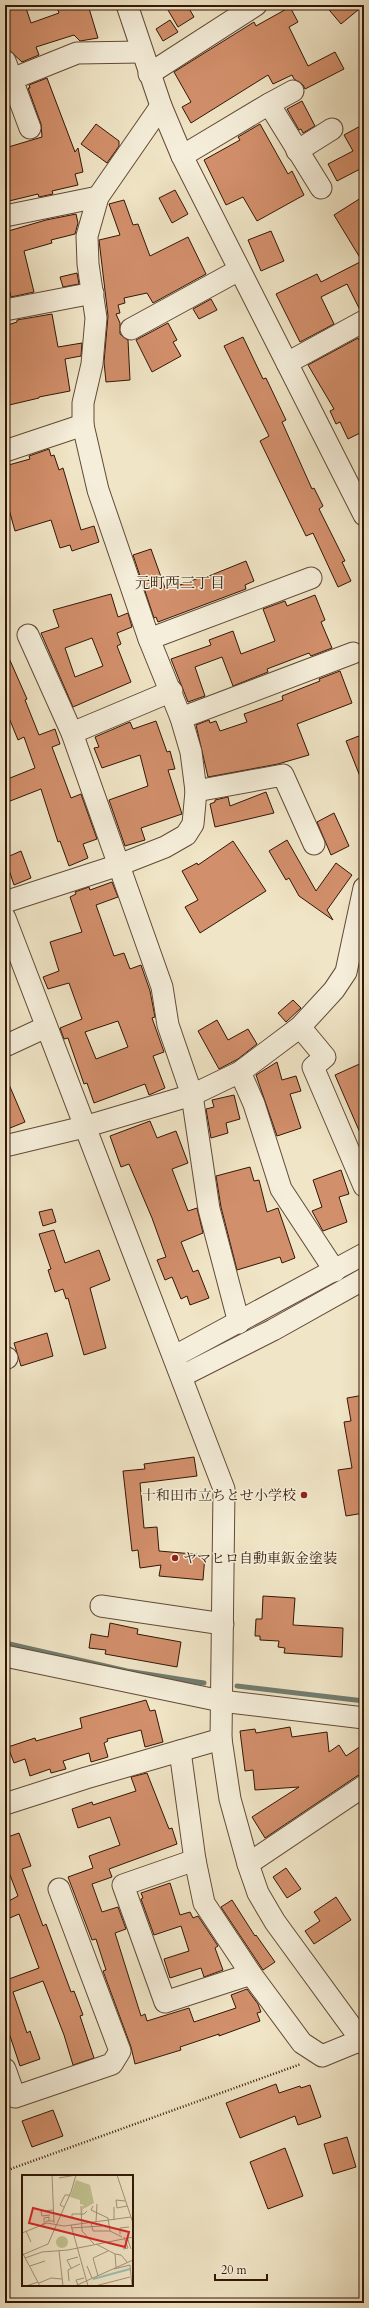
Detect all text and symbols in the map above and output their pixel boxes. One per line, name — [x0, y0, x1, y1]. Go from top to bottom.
district label: 元町西三丁目 — [135, 573, 225, 593]
place label: 十和田市立ちとせ小学校 — [142, 1486, 296, 1505]
marker: 十和田市立ちとせ小学校 — [299, 1490, 309, 1500]
place label: ヤマヒロ自動車鈑金塗装 — [183, 1549, 337, 1568]
marker: ヤマヒロ自動車鈑金塗装 — [170, 1553, 180, 1563]
inset map — [22, 2175, 133, 2286]
scale bar — [215, 2256, 267, 2282]
text: 20 m — [221, 2262, 248, 2278]

